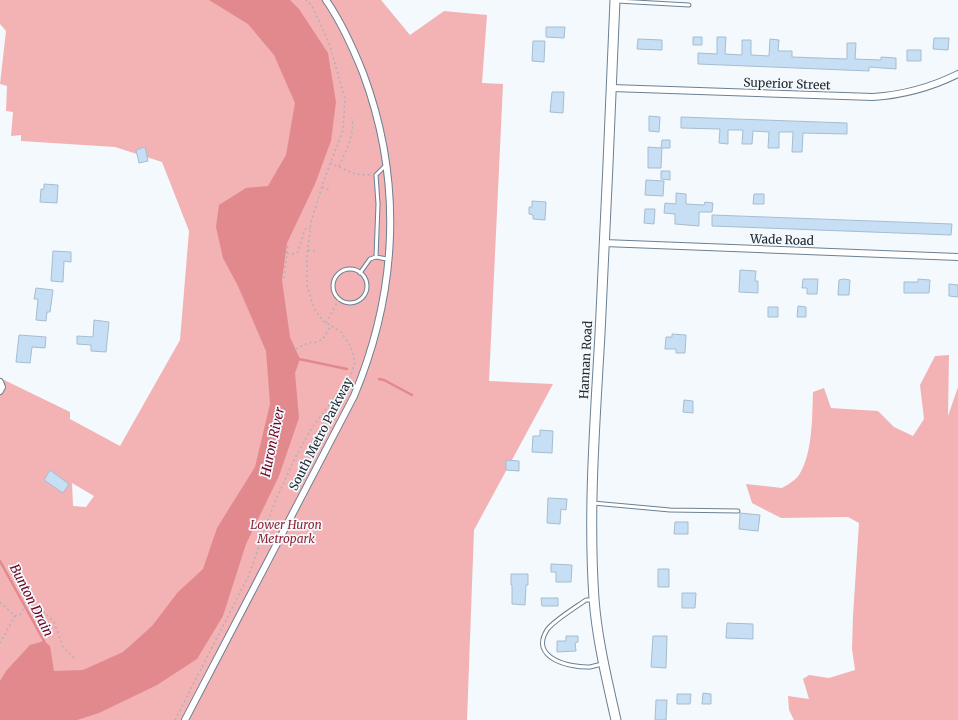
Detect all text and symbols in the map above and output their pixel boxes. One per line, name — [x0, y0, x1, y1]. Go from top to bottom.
street label: Superior Street — [743, 74, 831, 93]
street label: Wade Road — [749, 231, 814, 248]
street label: Hannan Road — [576, 321, 595, 399]
street label: South Metro Parkway — [286, 375, 356, 493]
water label: Huron River — [257, 405, 288, 479]
park label: Lower Huron Metropark — [250, 517, 322, 546]
water label: Bunton Drain — [6, 561, 57, 639]

